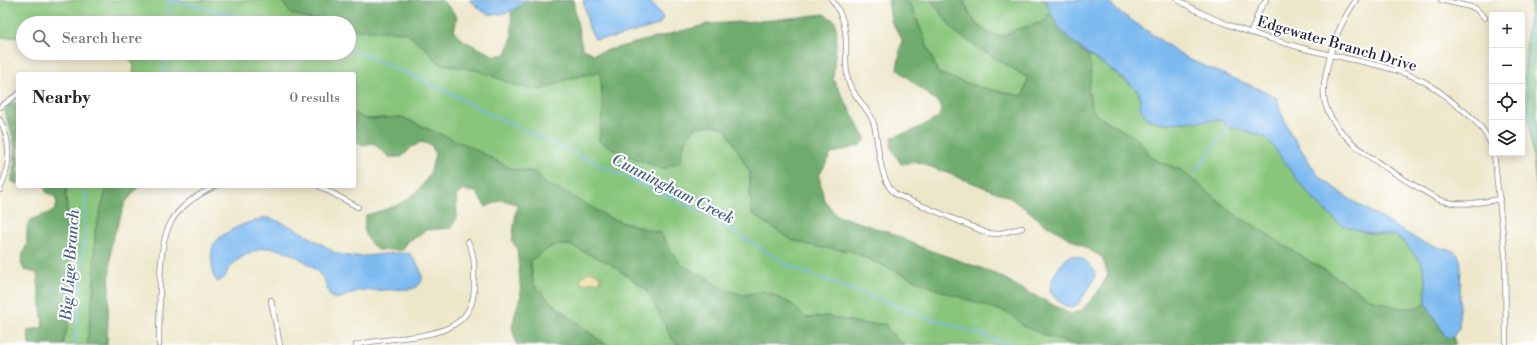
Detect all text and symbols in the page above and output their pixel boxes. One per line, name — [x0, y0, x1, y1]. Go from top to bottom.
street label: Edgewater Branch Drive — [1255, 12, 1419, 76]
map controls — [1489, 12, 1525, 156]
button: + — [1489, 12, 1525, 48]
search box — [16, 16, 356, 60]
icon: search — [30, 27, 52, 49]
text: Search here — [62, 29, 142, 48]
button: − — [1489, 48, 1525, 84]
button: locate — [1489, 84, 1525, 120]
text: Nearby — [32, 87, 91, 109]
text: 0 results — [289, 90, 340, 106]
button: layers — [1489, 120, 1525, 156]
water label: Cunningham Creek — [608, 149, 738, 229]
water label: Big Lige Branch — [56, 208, 84, 322]

